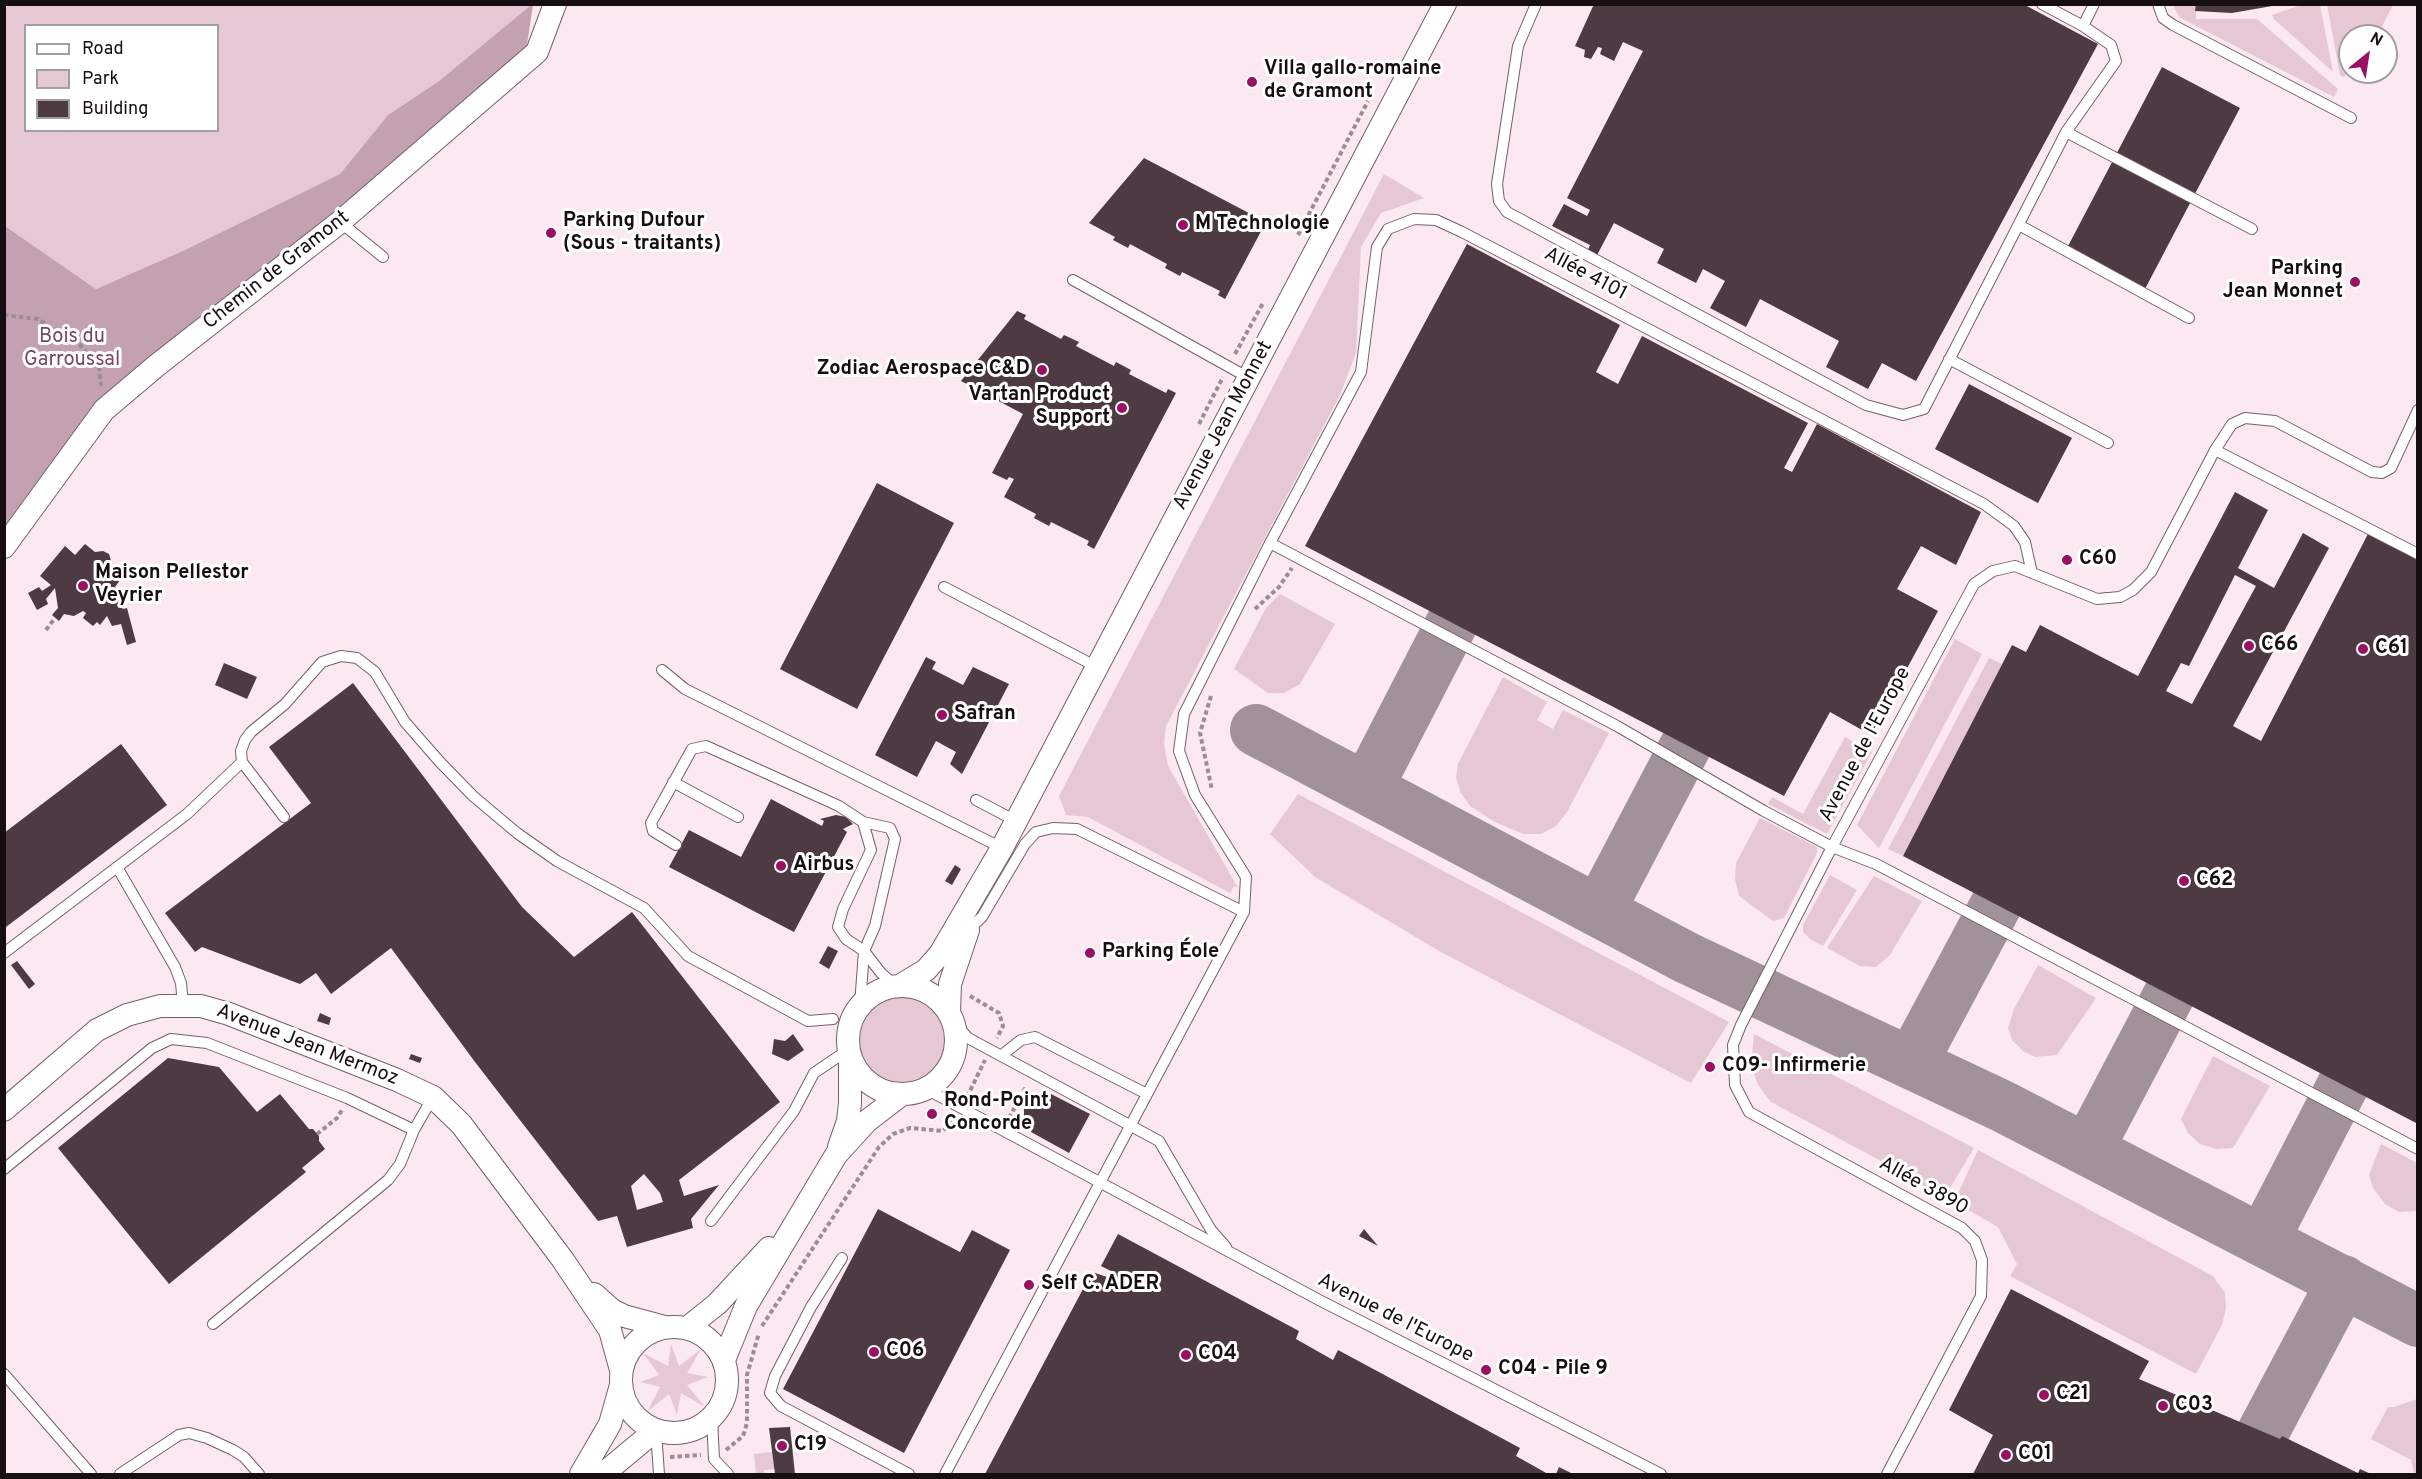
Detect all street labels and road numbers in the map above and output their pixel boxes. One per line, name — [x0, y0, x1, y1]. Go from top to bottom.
street label: Chemin de Gramont — [199, 206, 355, 336]
street label: Allée 4101 — [1539, 243, 1631, 307]
street label: Avenue Jean Monnet — [1169, 337, 1279, 515]
street label: Avenue de l'Europe — [1815, 663, 1917, 827]
street label: Avenue Jean Mermoz — [213, 1000, 401, 1092]
street label: Allée 3890 — [1874, 1153, 1972, 1221]
street label: Avenue de l'Europe — [1313, 1269, 1477, 1369]

